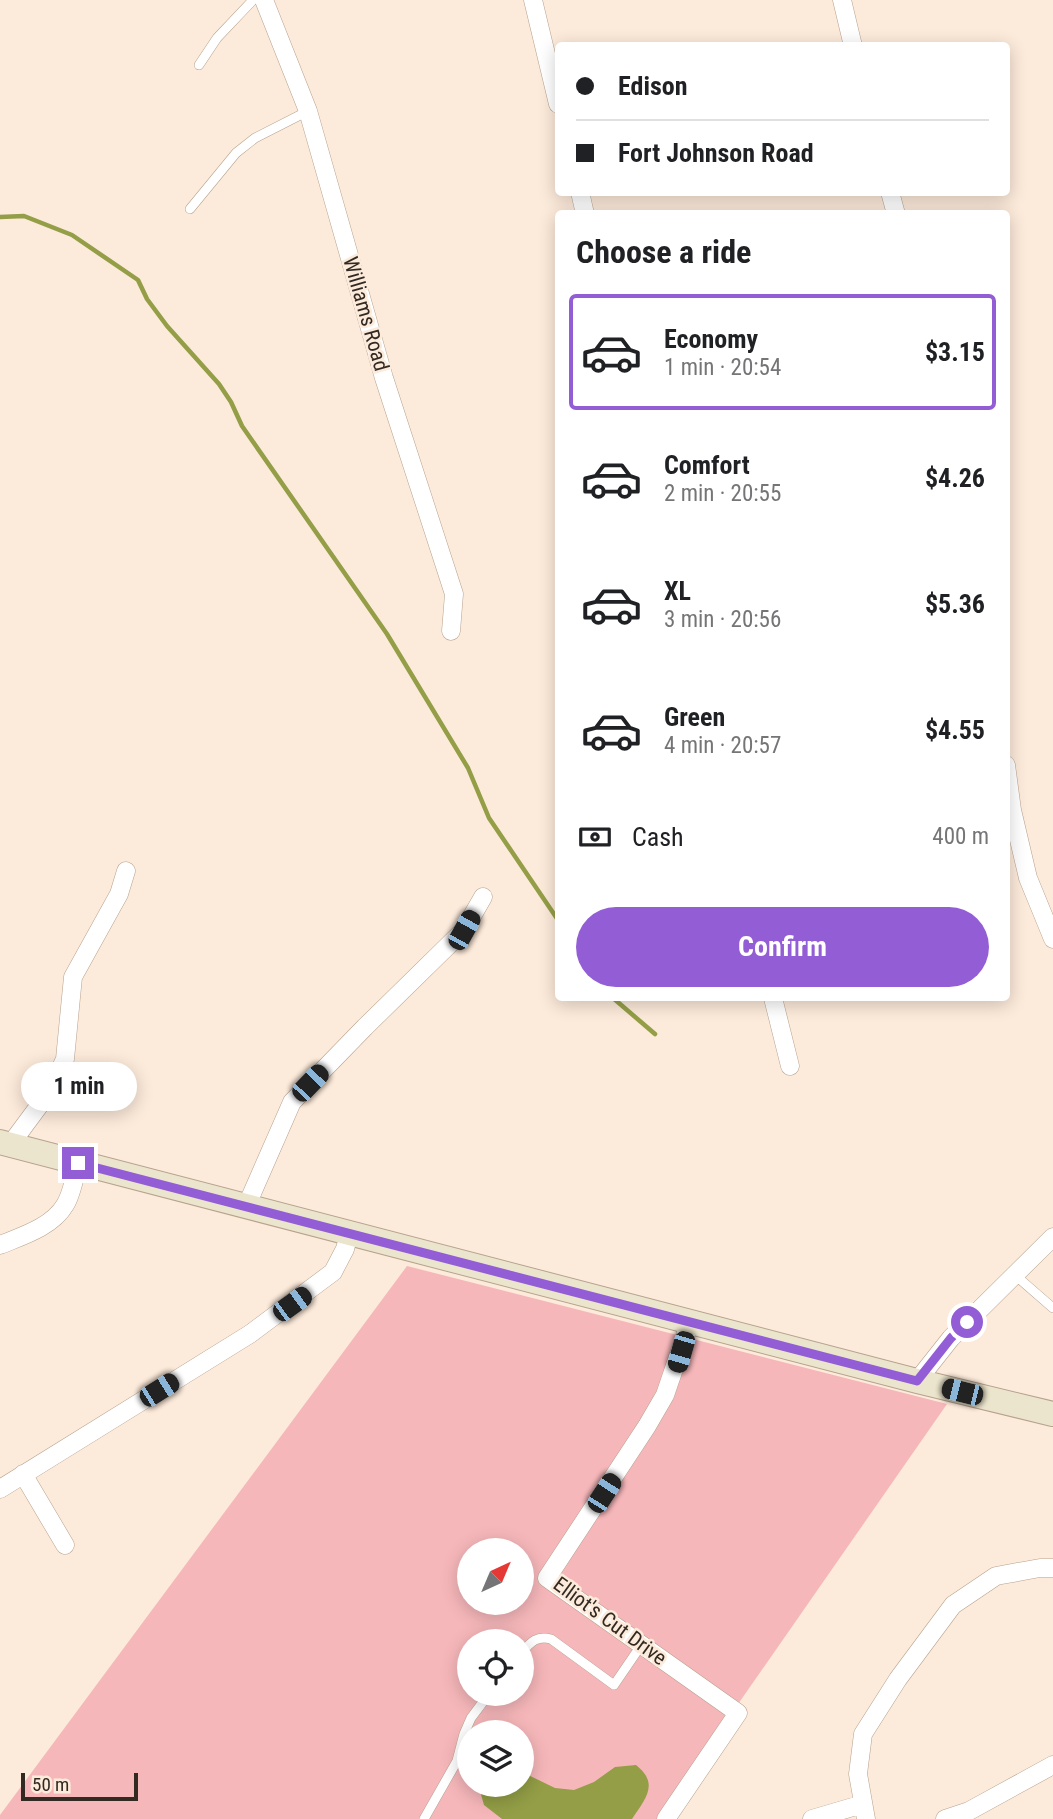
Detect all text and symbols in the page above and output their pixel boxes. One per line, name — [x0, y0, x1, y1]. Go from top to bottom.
text: Edison — [618, 71, 688, 101]
text: Fort Johnson Road — [618, 138, 814, 168]
text: Choose a ride — [576, 233, 751, 271]
street label: Williams Road — [338, 254, 394, 374]
icon: car — [580, 321, 643, 384]
text: Economy — [664, 324, 758, 354]
text: $3.15 — [925, 337, 985, 367]
text: 1 min · 20:54 — [664, 354, 781, 381]
icon: car — [580, 447, 643, 510]
text: Comfort — [664, 450, 750, 480]
text: $4.26 — [925, 463, 985, 493]
text: 2 min · 20:55 — [664, 480, 781, 507]
icon: car — [580, 573, 643, 636]
text: XL — [664, 576, 691, 606]
text: $5.36 — [925, 589, 985, 619]
text: 3 min · 20:56 — [664, 606, 781, 633]
icon: car — [580, 699, 643, 762]
text: Green — [664, 702, 725, 732]
text: $4.55 — [925, 715, 985, 745]
text: 4 min · 20:57 — [664, 732, 781, 759]
icon: cash — [576, 818, 614, 856]
text: Cash — [632, 822, 684, 852]
text: 400 m — [932, 823, 989, 850]
car — [445, 907, 484, 953]
button: Confirm — [576, 907, 989, 987]
car — [288, 1061, 333, 1105]
callout: 1 min — [20, 1062, 136, 1110]
text: 1 min — [53, 1073, 105, 1100]
route end — [62, 1147, 94, 1179]
car — [269, 1283, 316, 1325]
route start — [951, 1306, 983, 1338]
car — [666, 1329, 697, 1375]
car — [136, 1370, 183, 1410]
car — [940, 1377, 985, 1407]
car — [584, 1470, 625, 1516]
north arrow — [457, 1538, 534, 1615]
map controls — [457, 1538, 534, 1797]
street label: Elliot's Cut Drive — [549, 1572, 671, 1670]
button: locate — [457, 1629, 534, 1706]
button: layers — [457, 1720, 534, 1797]
scale bar — [21, 1770, 138, 1802]
text: 50 m — [32, 1773, 69, 1796]

